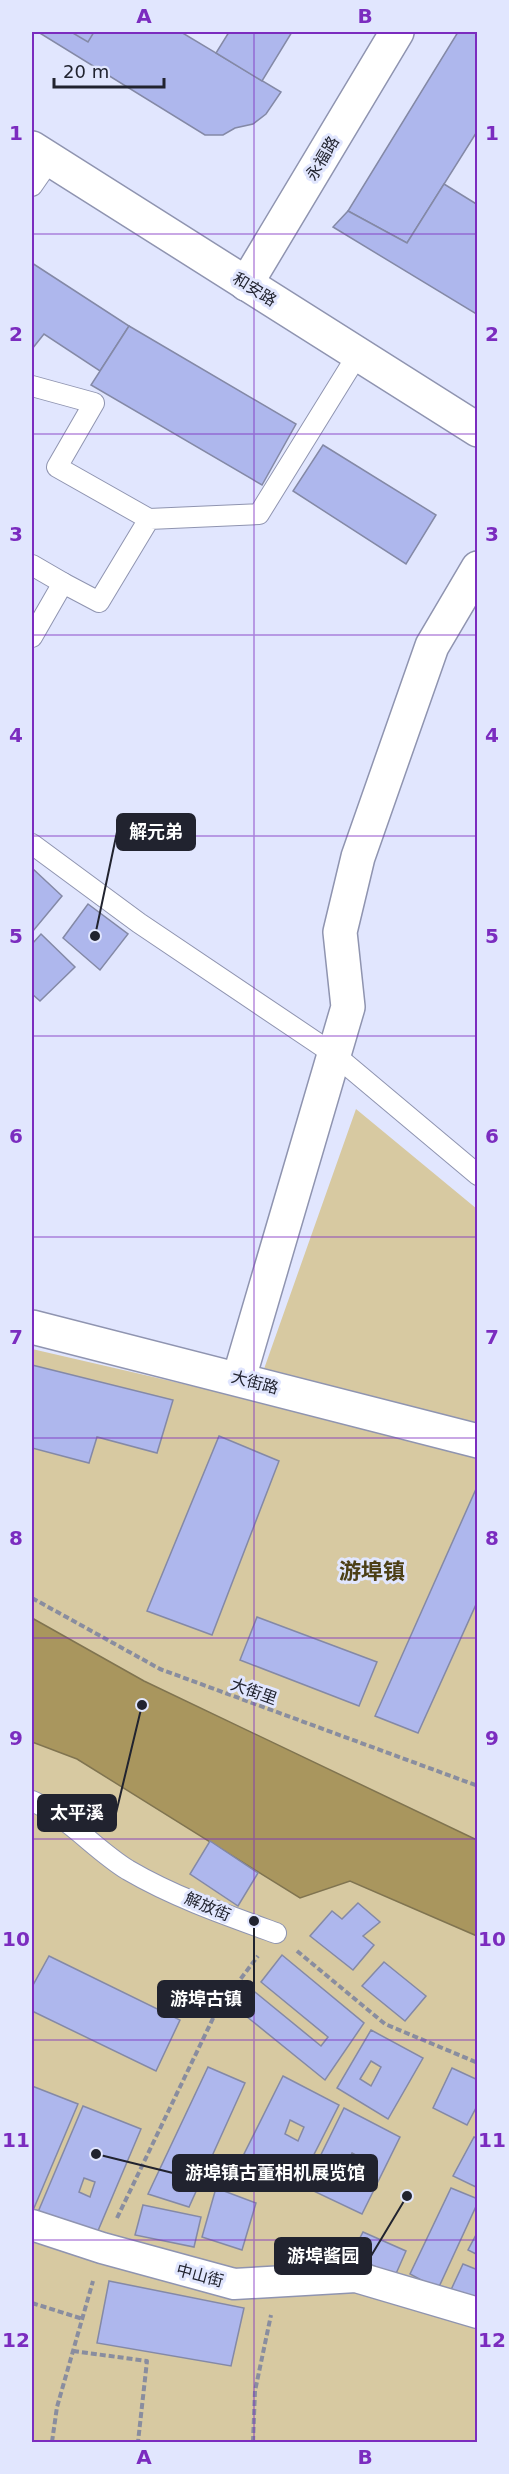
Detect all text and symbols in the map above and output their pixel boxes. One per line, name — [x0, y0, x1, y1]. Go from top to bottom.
text: A — [136, 4, 152, 28]
text: B — [357, 4, 373, 28]
scale bar — [54, 51, 164, 89]
text: 20 m — [63, 61, 109, 82]
text: 1 — [9, 121, 23, 145]
text: 1 — [485, 121, 499, 145]
street label: 永福路 — [302, 133, 343, 184]
street label: 和安路 — [229, 269, 280, 310]
text: 2 — [9, 322, 23, 346]
text: 2 — [485, 322, 499, 346]
text: 3 — [9, 522, 23, 546]
text: 3 — [485, 522, 499, 546]
text: 4 — [9, 723, 23, 747]
text: 4 — [485, 723, 499, 747]
callout: 解元弟 — [117, 814, 195, 850]
text: 解元弟 — [129, 821, 183, 842]
text: 5 — [9, 924, 23, 948]
text: 5 — [485, 924, 499, 948]
text: 6 — [9, 1124, 23, 1148]
text: 6 — [485, 1124, 499, 1148]
text: 7 — [9, 1325, 23, 1349]
text: 7 — [485, 1325, 499, 1349]
street label: 大街路 — [229, 1367, 281, 1398]
text: 8 — [9, 1526, 23, 1550]
text: 8 — [485, 1526, 499, 1550]
district label: 游埠镇 — [339, 1559, 405, 1584]
street label: 大街里 — [228, 1674, 280, 1709]
text: 9 — [9, 1726, 23, 1750]
text: 9 — [485, 1726, 499, 1750]
callout: 太平溪 — [38, 1795, 116, 1831]
text: 太平溪 — [50, 1802, 104, 1823]
street label: 解放街 — [182, 1888, 234, 1925]
text: 10 — [2, 1927, 30, 1951]
text: 10 — [478, 1927, 506, 1951]
callout: 游埠古镇 — [158, 1981, 254, 2017]
text: 游埠古镇 — [170, 1988, 242, 2009]
text: 11 — [2, 2128, 30, 2152]
text: 11 — [478, 2128, 506, 2152]
callout: 游埠镇古董相机展览馆 — [173, 2155, 377, 2191]
text: 游埠镇古董相机展览馆 — [185, 2162, 365, 2183]
callout: 游埠酱园 — [275, 2238, 371, 2274]
text: 游埠酱园 — [287, 2245, 359, 2266]
street label: 中山街 — [174, 2260, 226, 2291]
text: 12 — [2, 2328, 30, 2352]
text: 12 — [478, 2328, 506, 2352]
text: A — [136, 2445, 152, 2469]
text: B — [357, 2445, 373, 2469]

